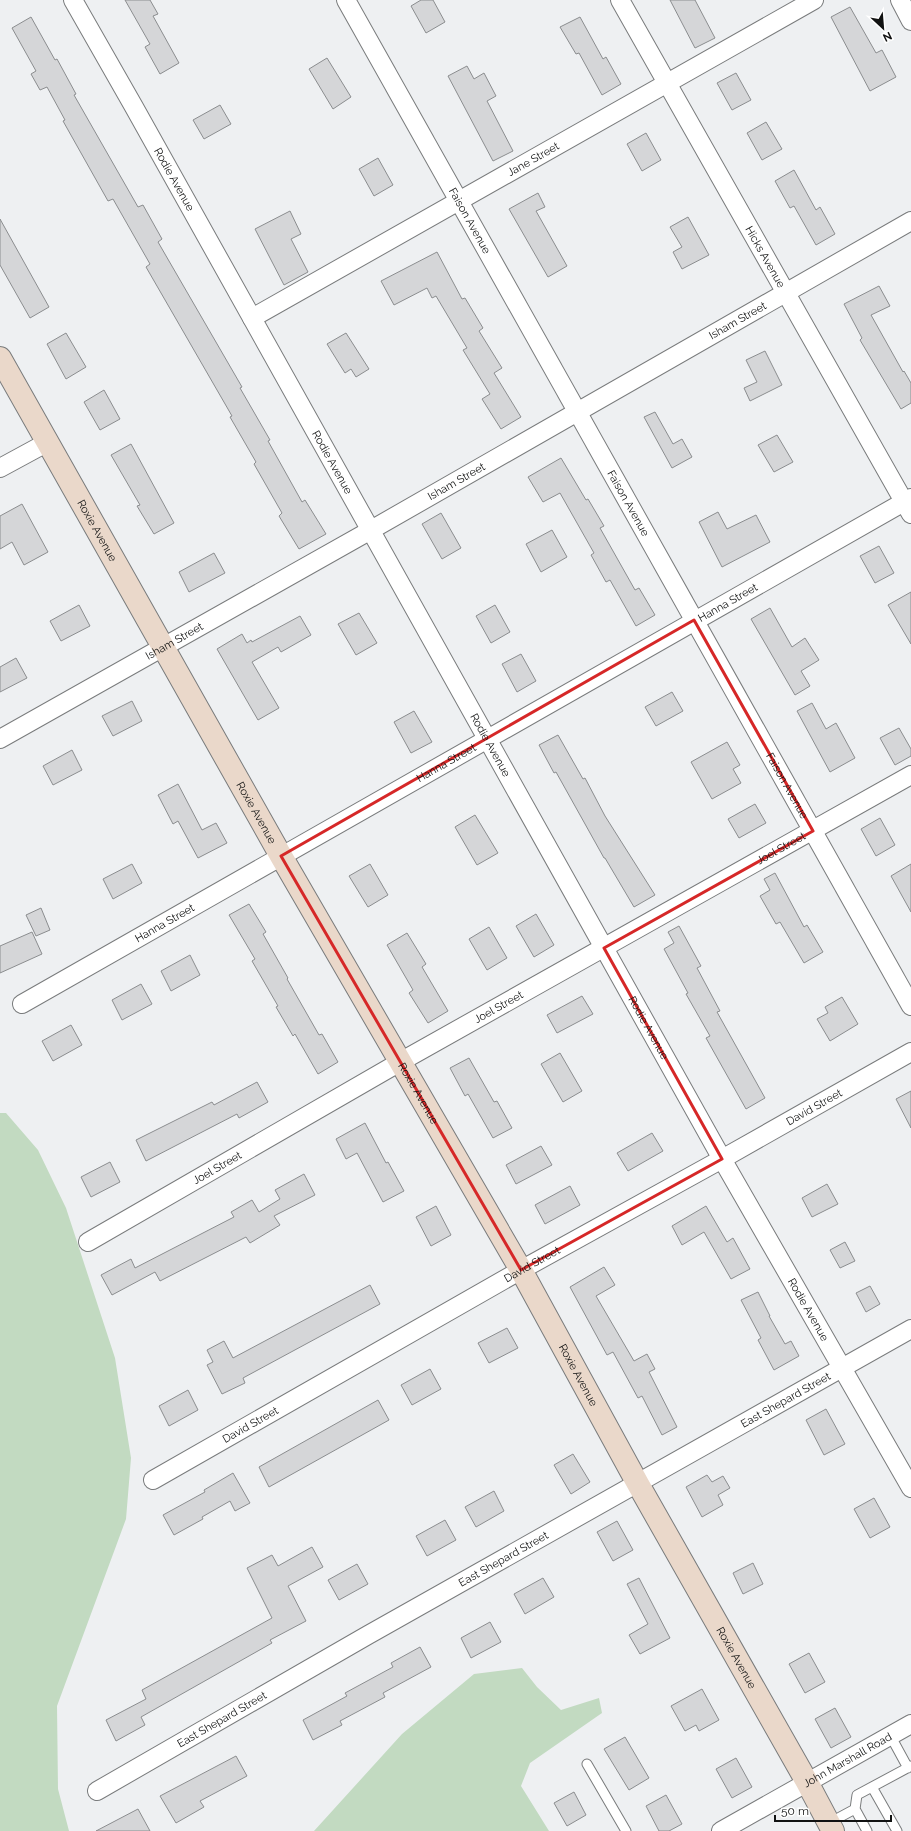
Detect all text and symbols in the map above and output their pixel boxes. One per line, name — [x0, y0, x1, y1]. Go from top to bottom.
north arrow — [863, 8, 903, 48]
text: N — [881, 29, 894, 44]
street label: Jane Street — [505, 139, 562, 179]
street label: Rodie Avenue — [152, 145, 198, 214]
street label: Faison Avenue — [446, 185, 494, 256]
street label: Hicks Avenue — [743, 224, 788, 290]
street label: Isham Street — [706, 299, 769, 342]
street label: Rodie Avenue — [310, 428, 356, 496]
street label: Isham Street — [425, 460, 487, 503]
street label: Faison Avenue — [605, 468, 652, 539]
street label: Roxie Avenue — [75, 497, 120, 564]
street label: Hanna Street — [696, 580, 760, 624]
street label: Isham Street — [143, 619, 206, 662]
street label: Rodie Avenue — [468, 711, 514, 779]
street label: Hanna Street — [414, 740, 478, 785]
street label: Faison Avenue — [764, 750, 811, 821]
street label: Roxie Avenue — [234, 779, 279, 846]
street label: Joel Street — [754, 829, 808, 867]
street label: Hanna Street — [133, 901, 197, 945]
street label: Joel Street — [472, 988, 525, 1026]
street label: Rodie Avenue — [626, 994, 672, 1062]
street label: Roxie Avenue — [396, 1060, 442, 1127]
street label: David Street — [784, 1086, 844, 1128]
street label: Joel Street — [190, 1148, 244, 1187]
street label: David Street — [501, 1243, 562, 1285]
street label: Rodie Avenue — [785, 1276, 832, 1344]
street label: Roxie Avenue — [556, 1342, 601, 1409]
street label: East Shepard Street — [738, 1369, 833, 1430]
street label: David Street — [220, 1403, 281, 1446]
street label: East Shepard Street — [456, 1528, 551, 1589]
street label: Roxie Avenue — [714, 1625, 759, 1691]
street label: East Shepard Street — [175, 1688, 269, 1750]
street label: John Marshall Road — [801, 1730, 894, 1790]
scale bar — [775, 1797, 891, 1823]
text: 50 m — [781, 1804, 809, 1818]

